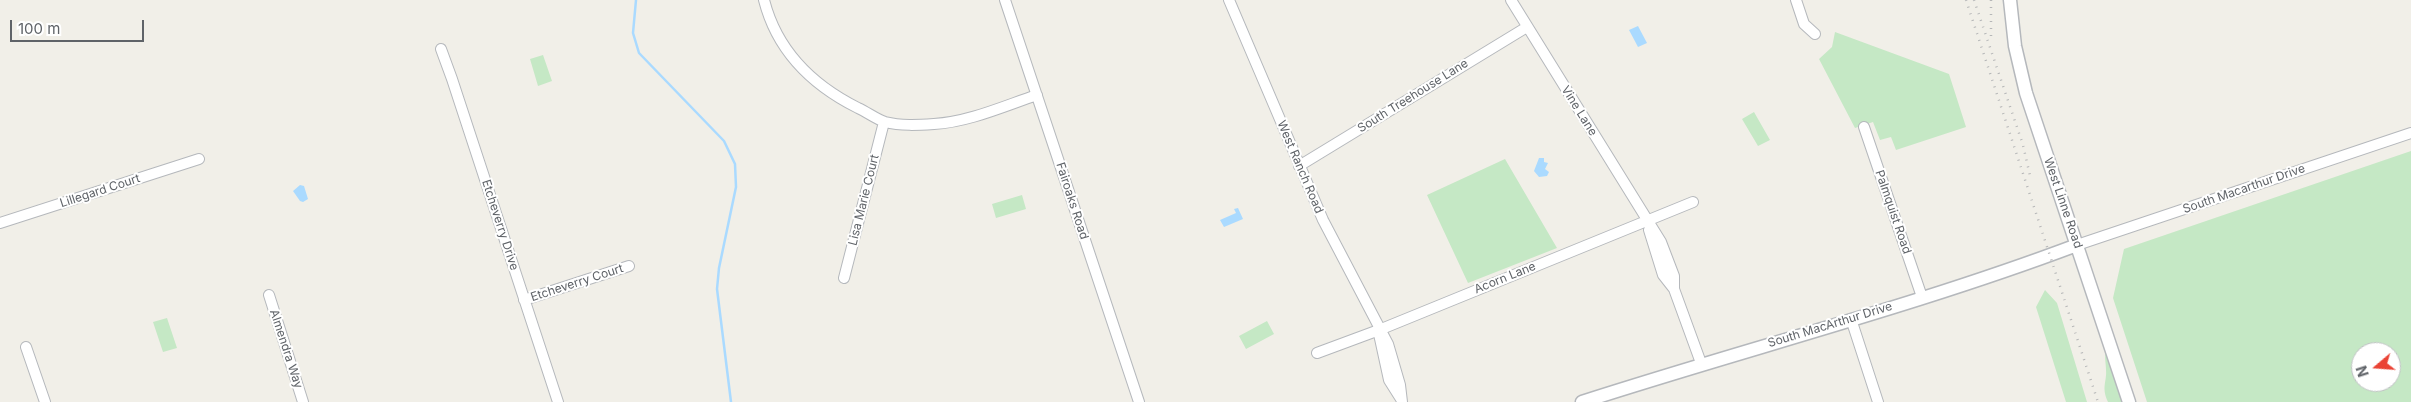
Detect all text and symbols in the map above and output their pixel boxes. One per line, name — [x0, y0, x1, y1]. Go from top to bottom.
scale bar — [12, 10, 146, 42]
text: 100 m — [18, 19, 60, 38]
street label: South Treehouse Lane — [1355, 56, 1471, 136]
street label: Vine Lane — [1558, 83, 1600, 139]
street label: West Ranch Road — [1274, 118, 1326, 216]
street label: Lisa Marie Court — [846, 153, 882, 247]
street label: West Linne Road — [2041, 156, 2085, 250]
street label: Fairoaks Road — [1053, 161, 1091, 241]
street label: South Macarthur Drive — [2181, 161, 2307, 217]
street label: Palmquist Road — [1872, 168, 1914, 256]
street label: Lillegard Court — [58, 171, 142, 211]
street label: Etcheverry Drive — [479, 178, 521, 272]
street label: Acorn Lane — [1472, 259, 1538, 297]
street label: Etcheverry Court — [529, 261, 625, 305]
street label: South MacArthur Drive — [1766, 299, 1894, 351]
street label: Almendra Way — [266, 308, 306, 390]
north arrow — [2351, 342, 2401, 392]
text: N — [2352, 364, 2372, 379]

